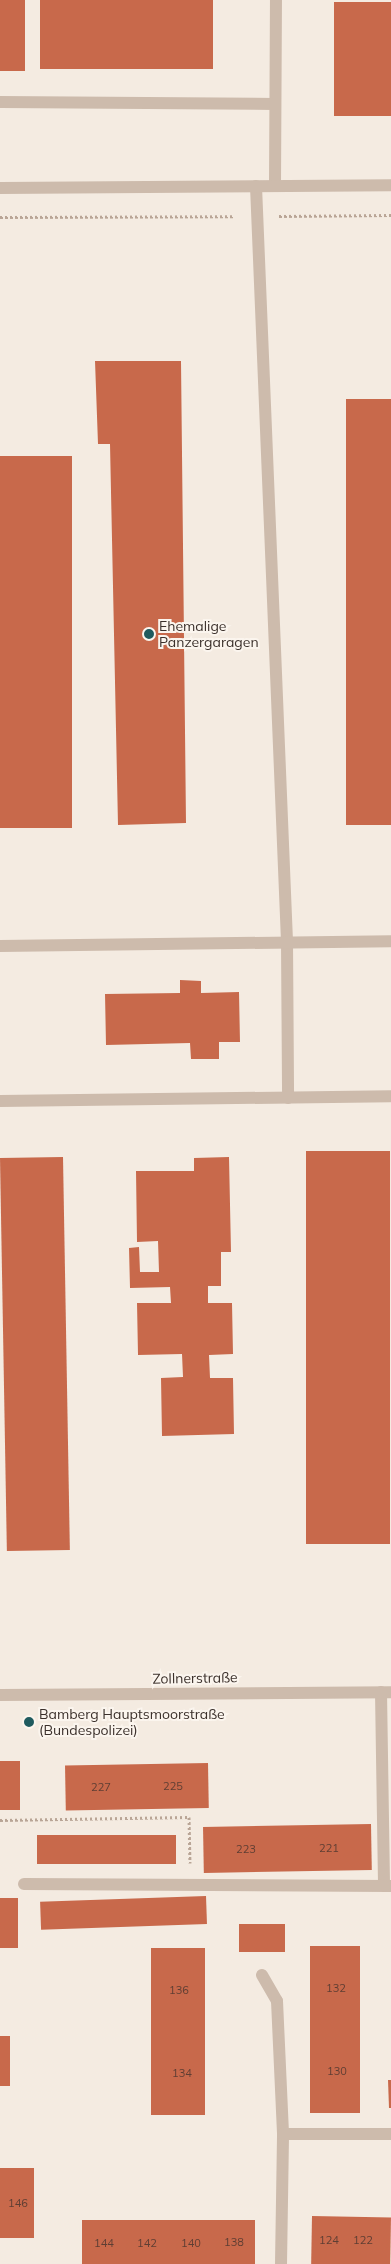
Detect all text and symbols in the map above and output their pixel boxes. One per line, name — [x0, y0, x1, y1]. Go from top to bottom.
place label: Ehemalige Panzergaragen — [159, 618, 259, 650]
marker: Ehemalige Panzergaragen — [143, 628, 155, 640]
street label: Zollnerstraße — [152, 1669, 238, 1687]
place label: Bamberg Hauptsmoorstraße (Bundespolizei) — [39, 1706, 225, 1738]
marker: Bamberg Hauptsmoorstraße (Bundespolizei) — [23, 1716, 35, 1728]
house number: 225 — [163, 1779, 183, 1793]
house number: 227 — [91, 1780, 111, 1794]
house number: 221 — [319, 1841, 339, 1855]
house number: 223 — [236, 1842, 256, 1856]
house number: 132 — [326, 1981, 346, 1995]
house number: 136 — [169, 1983, 189, 1997]
house number: 130 — [327, 2064, 347, 2078]
house number: 134 — [172, 2066, 192, 2080]
house number: 146 — [8, 2196, 28, 2210]
house number: 124 — [319, 2233, 339, 2247]
house number: 122 — [353, 2233, 373, 2247]
house number: 138 — [224, 2235, 244, 2249]
house number: 144 — [94, 2236, 114, 2250]
house number: 142 — [137, 2236, 157, 2250]
house number: 140 — [181, 2236, 201, 2250]

